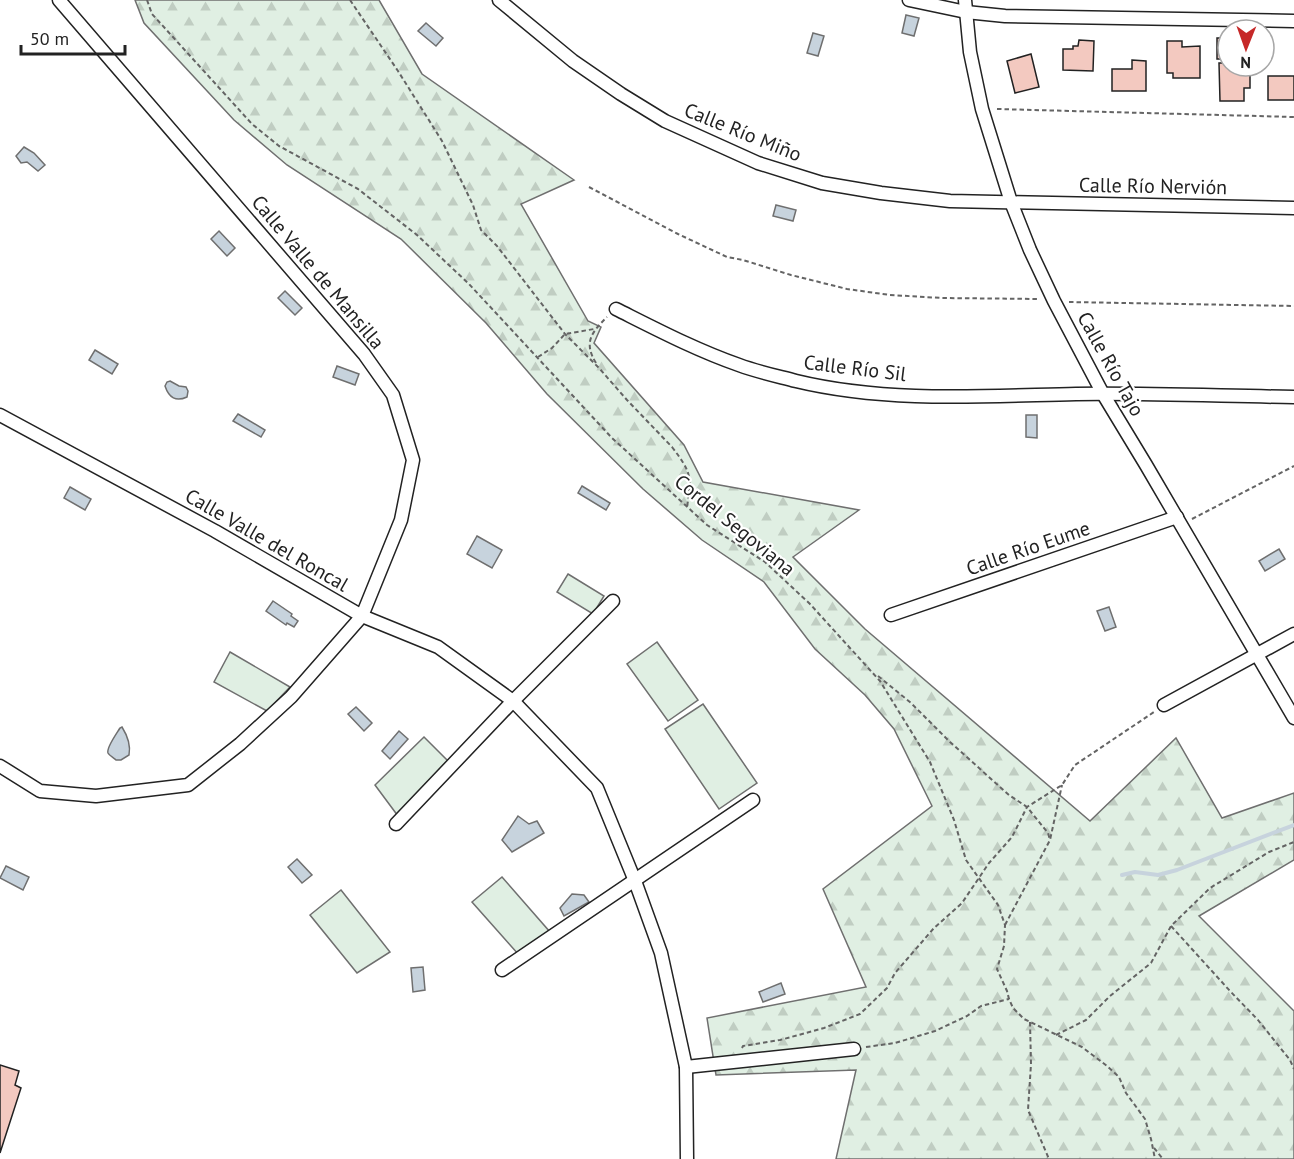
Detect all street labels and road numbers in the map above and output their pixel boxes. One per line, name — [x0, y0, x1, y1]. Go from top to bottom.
street label: Calle Río Miño — [681, 97, 805, 167]
street label: Calle Río Nervión — [1079, 172, 1227, 200]
street label: Calle Valle de Mansilla — [246, 190, 390, 354]
street label: Calle Río Tajo — [1072, 307, 1150, 421]
street label: Calle Río Sil — [802, 349, 908, 387]
street label: Cordel Segoviana — [669, 468, 801, 582]
street label: Calle Valle del Roncal — [181, 483, 354, 597]
street label: Calle Río Eume — [963, 515, 1093, 581]

